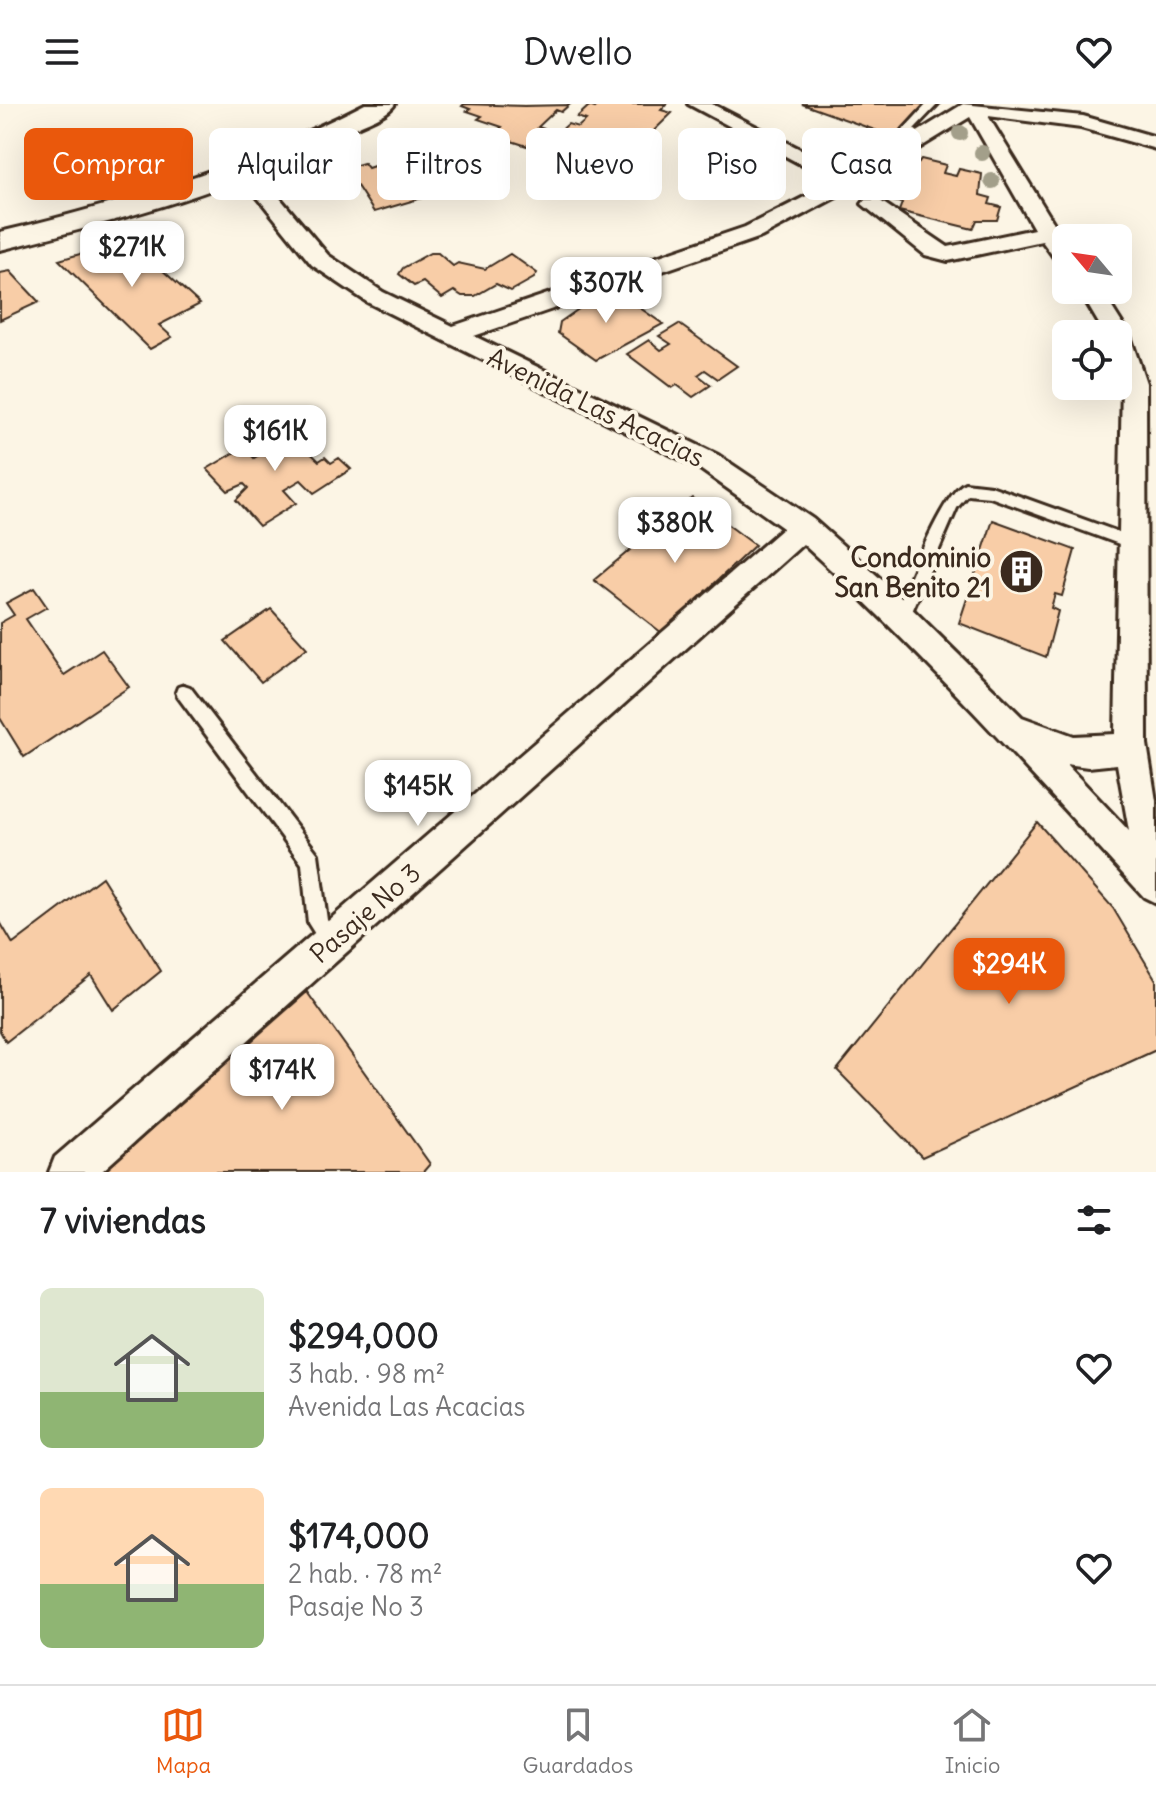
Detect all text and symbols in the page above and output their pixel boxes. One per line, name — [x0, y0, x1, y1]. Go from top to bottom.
icon: menu — [40, 30, 84, 74]
text: Dwello — [523, 30, 633, 75]
icon: heart — [1072, 30, 1116, 74]
chip: Comprar — [24, 128, 193, 200]
chip: Alquilar — [209, 128, 361, 200]
chip: Filtros — [377, 128, 510, 200]
chip: Nuevo — [526, 128, 662, 200]
chip: Piso — [678, 128, 786, 200]
chip: Casa — [802, 128, 921, 200]
pin: $271K — [76, 221, 188, 289]
north arrow — [1052, 224, 1132, 304]
map controls — [1052, 224, 1132, 400]
text: $271K — [98, 230, 166, 263]
pin: $307K — [550, 257, 662, 325]
text: $307K — [569, 266, 643, 299]
button: locate — [1052, 320, 1132, 400]
street label: Avenida Las Acacias — [482, 340, 710, 474]
pin: $161K — [219, 405, 331, 473]
text: $161K — [242, 414, 308, 447]
pin: $380K — [619, 497, 731, 565]
text: $380K — [636, 506, 714, 539]
place label: Condominio San Benito 21 — [834, 541, 991, 604]
building icon: Condominio San Benito 21 — [998, 548, 1046, 596]
pin: $145K — [362, 760, 474, 828]
text: $145K — [383, 769, 453, 802]
street label: Pasaje No 3 — [303, 856, 427, 970]
pin: $294K — [953, 938, 1065, 1006]
text: $294K — [972, 947, 1046, 980]
pin: $174K — [226, 1044, 338, 1112]
text: $174K — [248, 1053, 316, 1086]
icon: filters — [1072, 1198, 1116, 1242]
text: 7 viviendas — [40, 1199, 206, 1242]
text: $294,000 — [288, 1314, 439, 1357]
icon: home — [104, 1320, 200, 1416]
icon: heart — [1072, 1346, 1116, 1390]
text: 3 hab. · 98 m² — [288, 1357, 445, 1390]
text: Avenida Las Acacias — [288, 1390, 525, 1423]
text: $174,000 — [288, 1514, 430, 1557]
icon: home — [104, 1520, 200, 1616]
icon: heart — [1072, 1546, 1116, 1590]
text: 2 hab. · 78 m² — [288, 1557, 443, 1590]
text: Pasaje No 3 — [288, 1590, 424, 1623]
tab: Mapa — [156, 1703, 211, 1779]
tab: Guardados — [523, 1703, 633, 1779]
tab: Inicio — [945, 1703, 1000, 1779]

